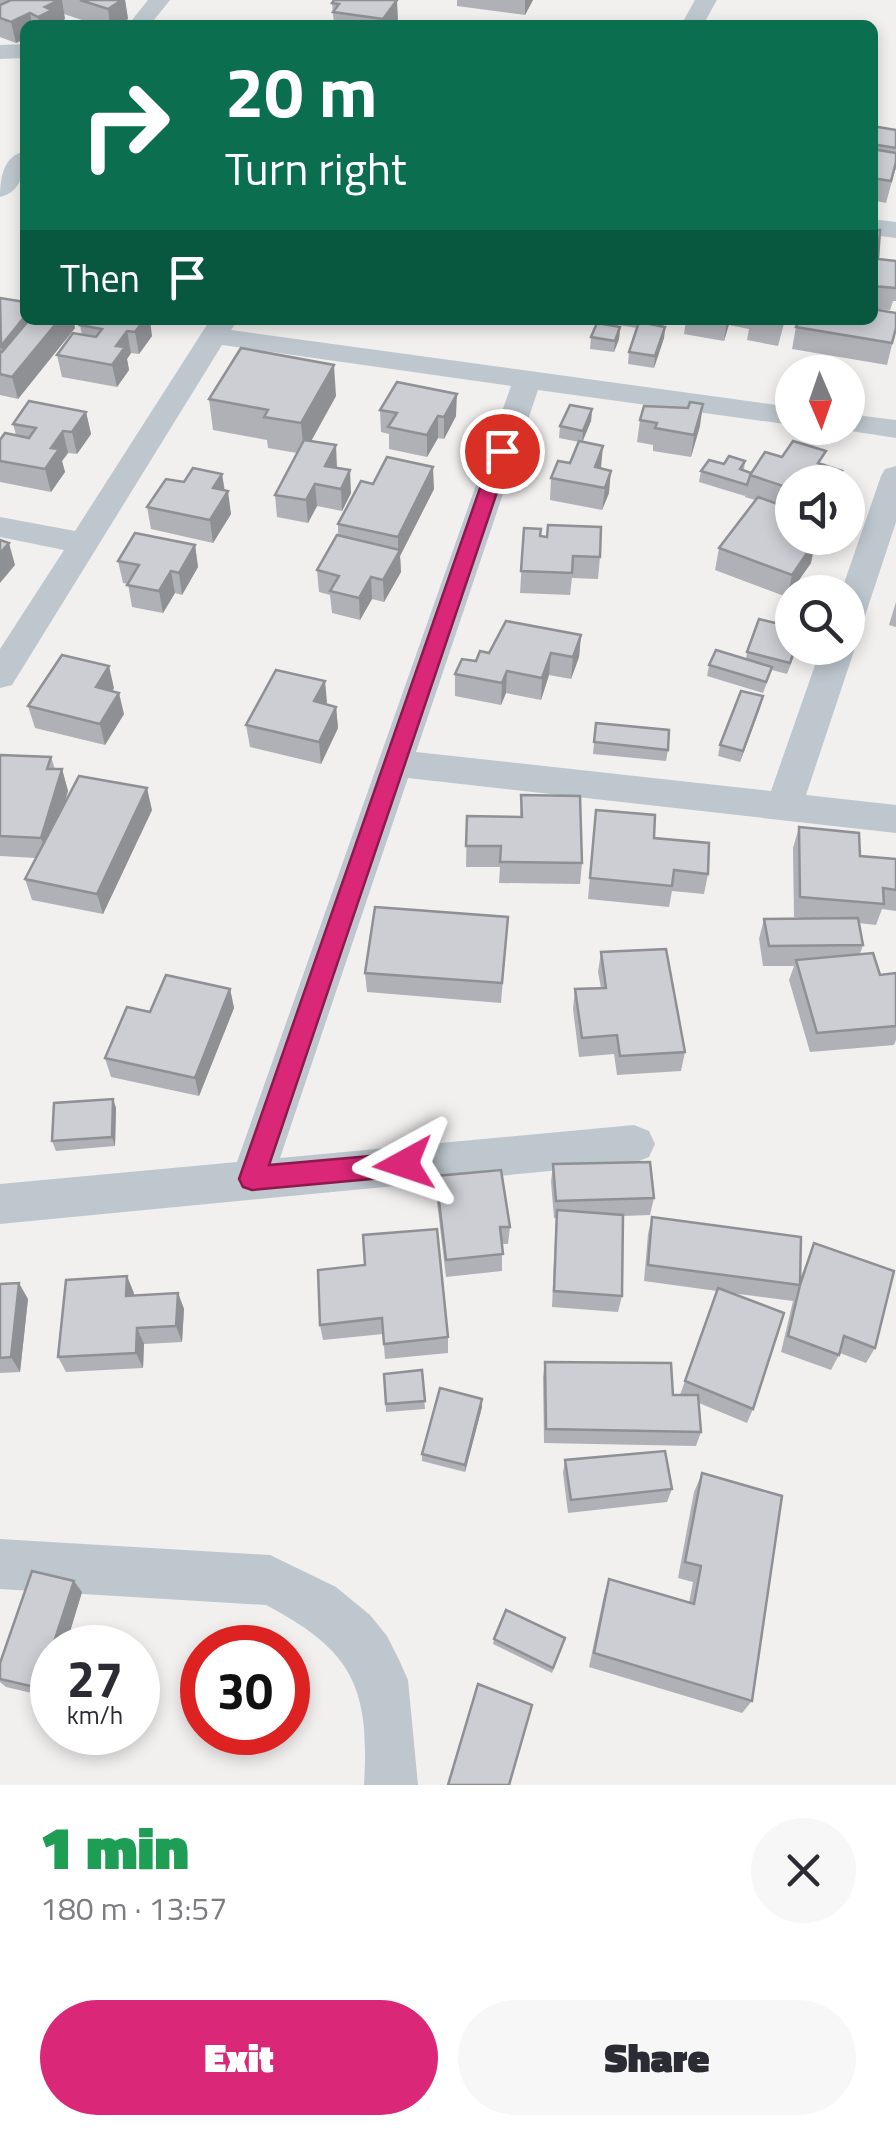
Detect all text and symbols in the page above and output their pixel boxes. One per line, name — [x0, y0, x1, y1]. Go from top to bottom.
text: 20 m — [225, 38, 378, 144]
icon: right — [60, 60, 190, 190]
text: Turn right — [225, 134, 407, 202]
text: Then — [60, 249, 140, 307]
icon: arrive — [160, 250, 215, 305]
north arrow — [775, 355, 865, 445]
map controls — [775, 355, 865, 665]
pin — [460, 409, 545, 494]
icon: arrive — [475, 424, 530, 479]
button: sound — [775, 465, 865, 555]
button: search — [775, 575, 865, 665]
position arrow — [352, 1112, 456, 1216]
speed limit sign: 30 — [180, 1625, 310, 1755]
text: 27 — [67, 1640, 123, 1716]
text: km/h — [67, 1696, 123, 1734]
text: 1 min — [40, 1801, 189, 1892]
button: close — [751, 1818, 856, 1923]
text: 180 m · 13:57 — [40, 1884, 227, 1932]
button: Exit — [40, 2000, 438, 2115]
button: Share — [458, 2000, 856, 2115]

